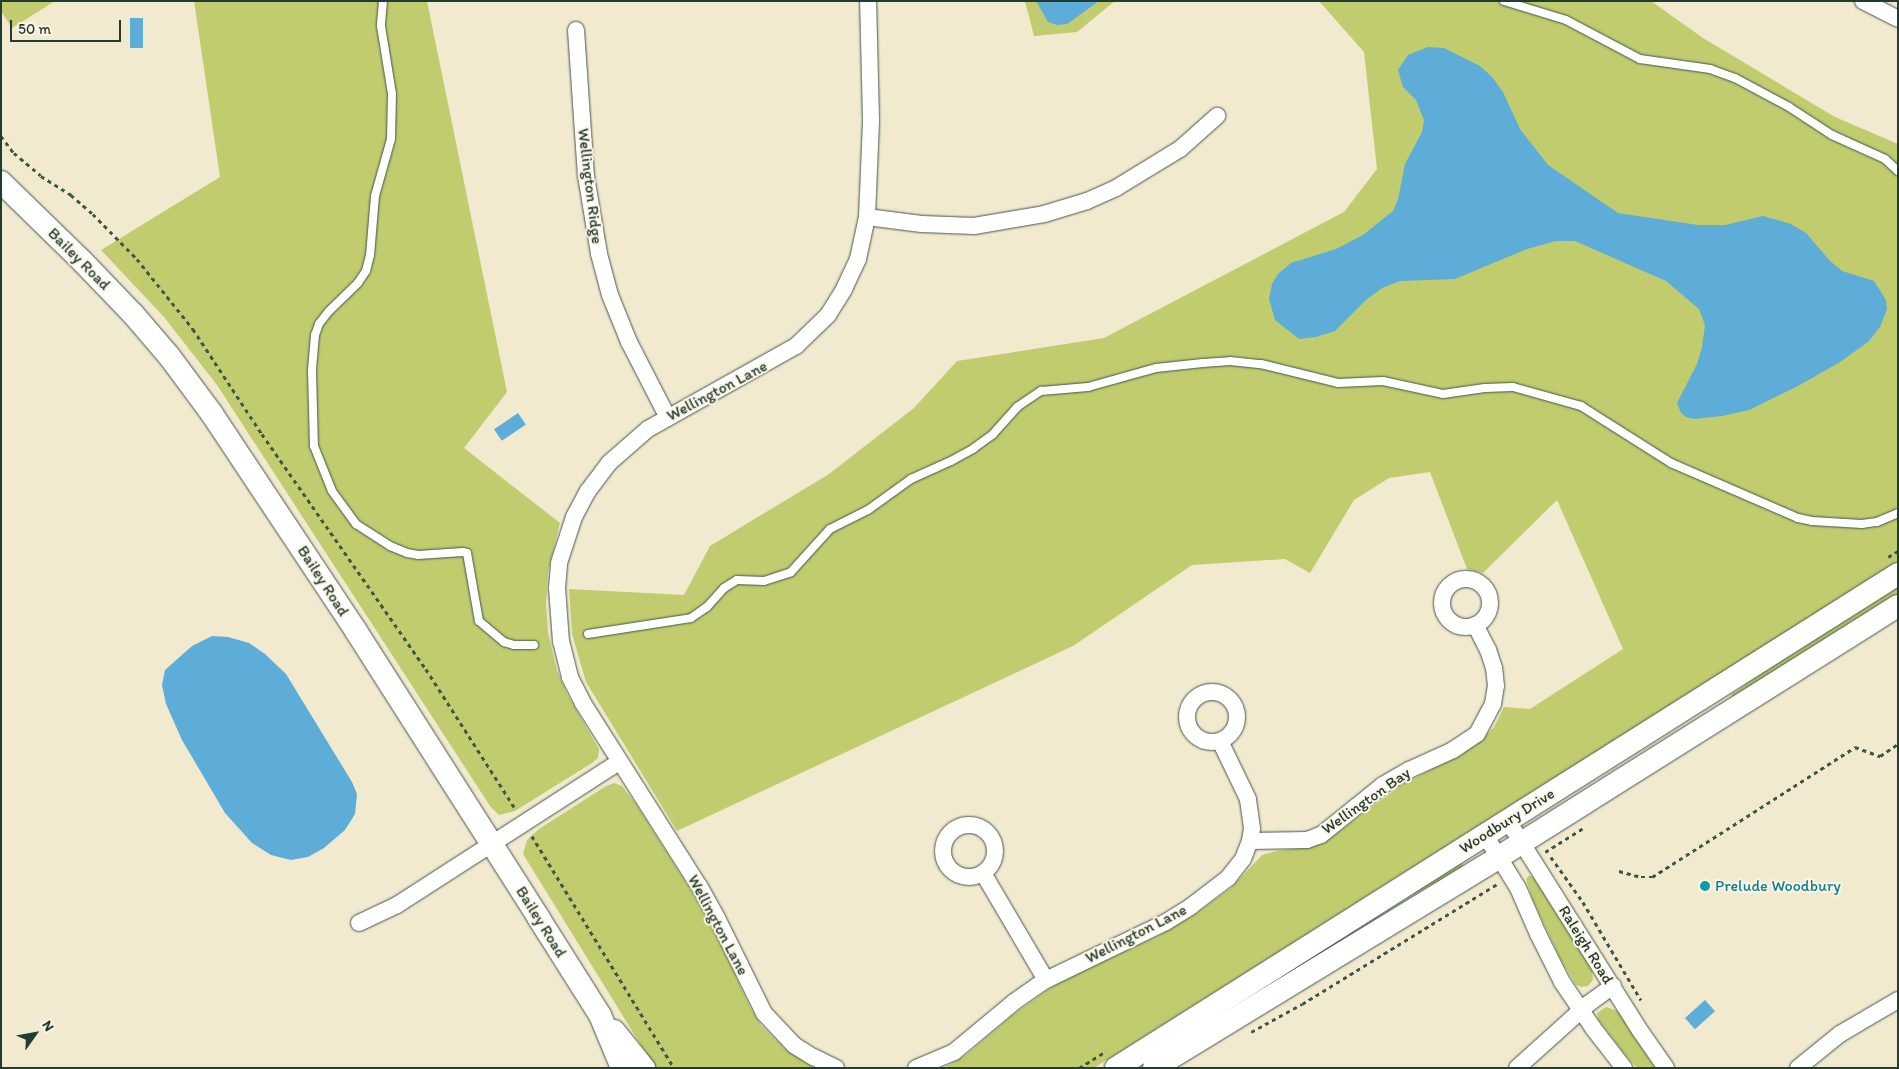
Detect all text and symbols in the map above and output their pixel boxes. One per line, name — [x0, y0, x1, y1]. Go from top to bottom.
scale bar — [12, 10, 124, 42]
text: 50 m — [18, 20, 51, 38]
street label: Wellington Ridge — [573, 127, 607, 245]
street label: Bailey Road — [44, 224, 114, 294]
street label: Wellington Lane — [663, 356, 771, 426]
street label: Bailey Road — [293, 542, 353, 620]
street label: Wellington Bay — [1318, 763, 1414, 839]
street label: Woodbury Drive — [1456, 784, 1558, 858]
street label: Wellington Lane — [683, 871, 753, 979]
place label: Prelude Woodbury — [1715, 876, 1841, 896]
marker: Prelude Woodbury — [1699, 880, 1711, 892]
street label: Bailey Road — [512, 883, 570, 961]
street label: Wellington Lane — [1082, 900, 1190, 968]
street label: Raleigh Road — [1554, 902, 1618, 988]
north arrow — [10, 1009, 60, 1059]
text: N — [38, 1017, 58, 1034]

